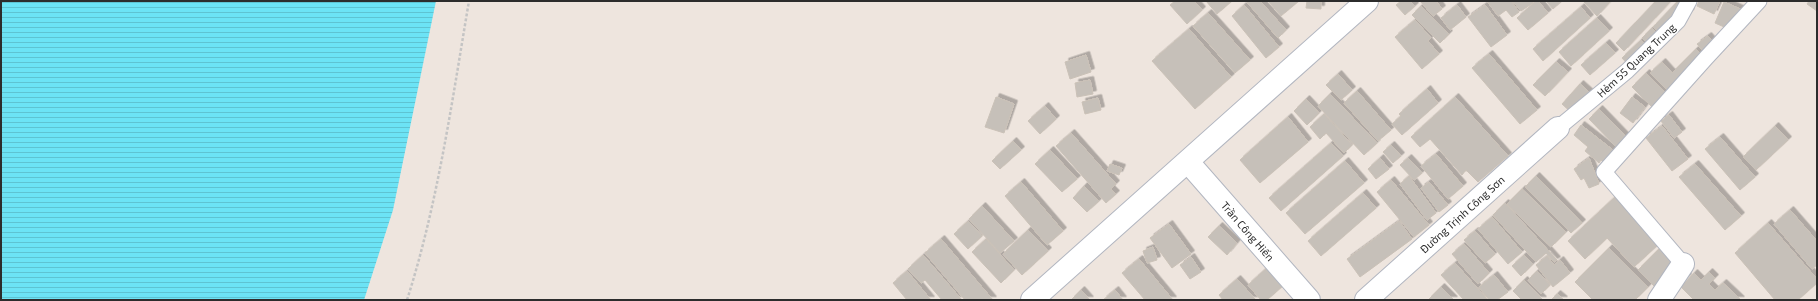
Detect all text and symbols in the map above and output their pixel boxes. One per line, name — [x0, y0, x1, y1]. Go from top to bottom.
street label: Hẻm 55 Quang Trung — [1594, 20, 1679, 100]
street label: Đường Trịnh Công Sơn — [1417, 173, 1508, 256]
street label: Trần Công Hiến — [1219, 199, 1277, 263]

